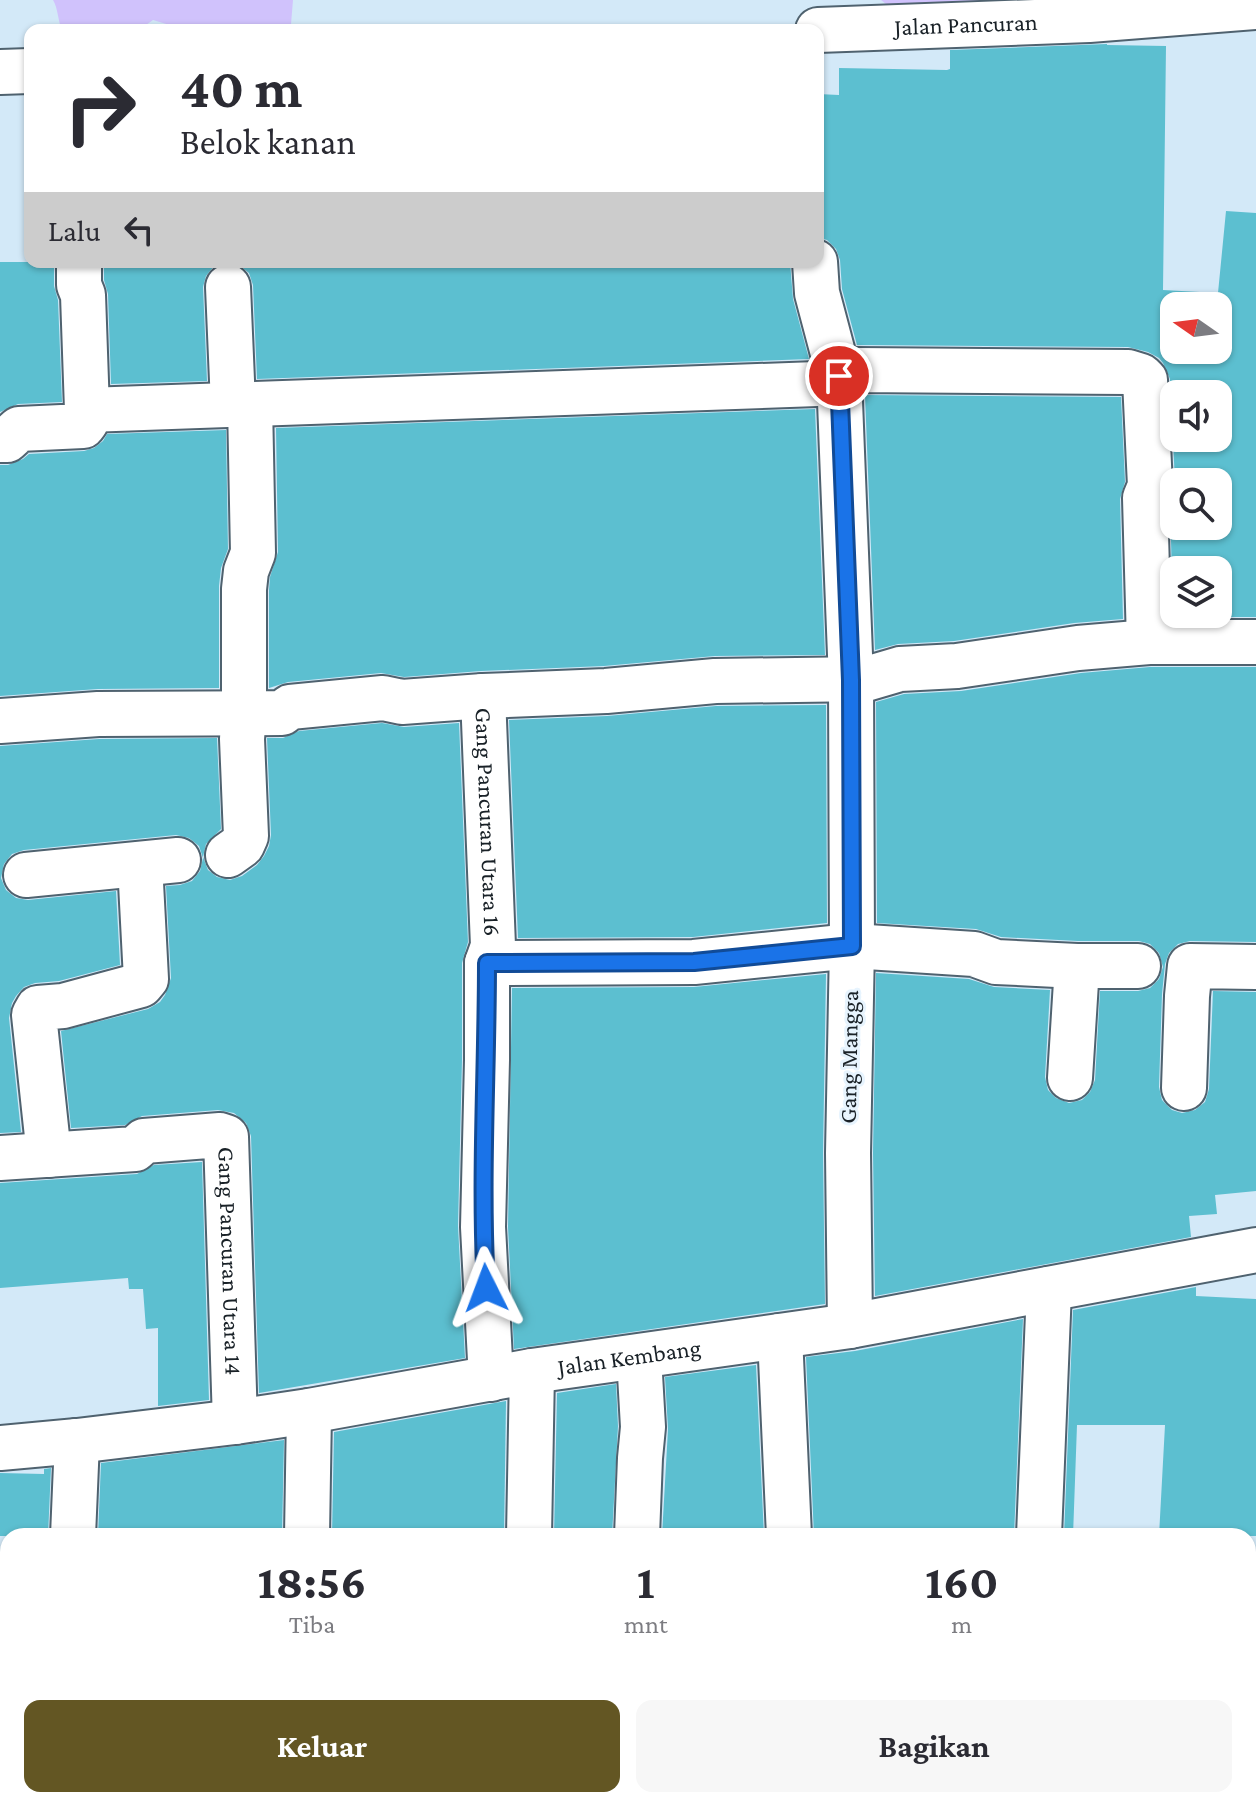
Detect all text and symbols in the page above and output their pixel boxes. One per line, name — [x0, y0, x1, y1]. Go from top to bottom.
street label: Jalan Pancuran — [892, 8, 1038, 40]
icon: right — [48, 56, 152, 160]
text: 40 m — [180, 57, 302, 119]
text: Belok kanan — [180, 122, 356, 162]
icon: left — [117, 208, 161, 252]
text: Lalu — [48, 214, 101, 247]
north arrow — [1160, 292, 1232, 364]
map controls — [1160, 292, 1232, 628]
pin — [805, 342, 873, 410]
icon: arrive — [817, 354, 861, 398]
button: sound — [1160, 380, 1232, 452]
button: search — [1160, 468, 1232, 540]
button: layers — [1160, 556, 1232, 628]
street label: Gang Pancuran Utara 16 — [470, 707, 507, 937]
street label: Gang Mangga — [834, 990, 863, 1124]
street label: Gang Pancuran Utara 14 — [213, 1146, 248, 1376]
position arrow — [444, 1246, 528, 1330]
street label: Jalan Kembang — [554, 1333, 703, 1381]
text: 18:56 — [258, 1555, 367, 1608]
text: 1 — [637, 1555, 655, 1608]
text: 160 — [925, 1555, 998, 1608]
text: Tiba — [289, 1610, 335, 1639]
text: mnt — [624, 1610, 668, 1639]
text: m — [951, 1610, 972, 1639]
button: Keluar — [24, 1700, 620, 1792]
button: Bagikan — [636, 1700, 1232, 1792]

